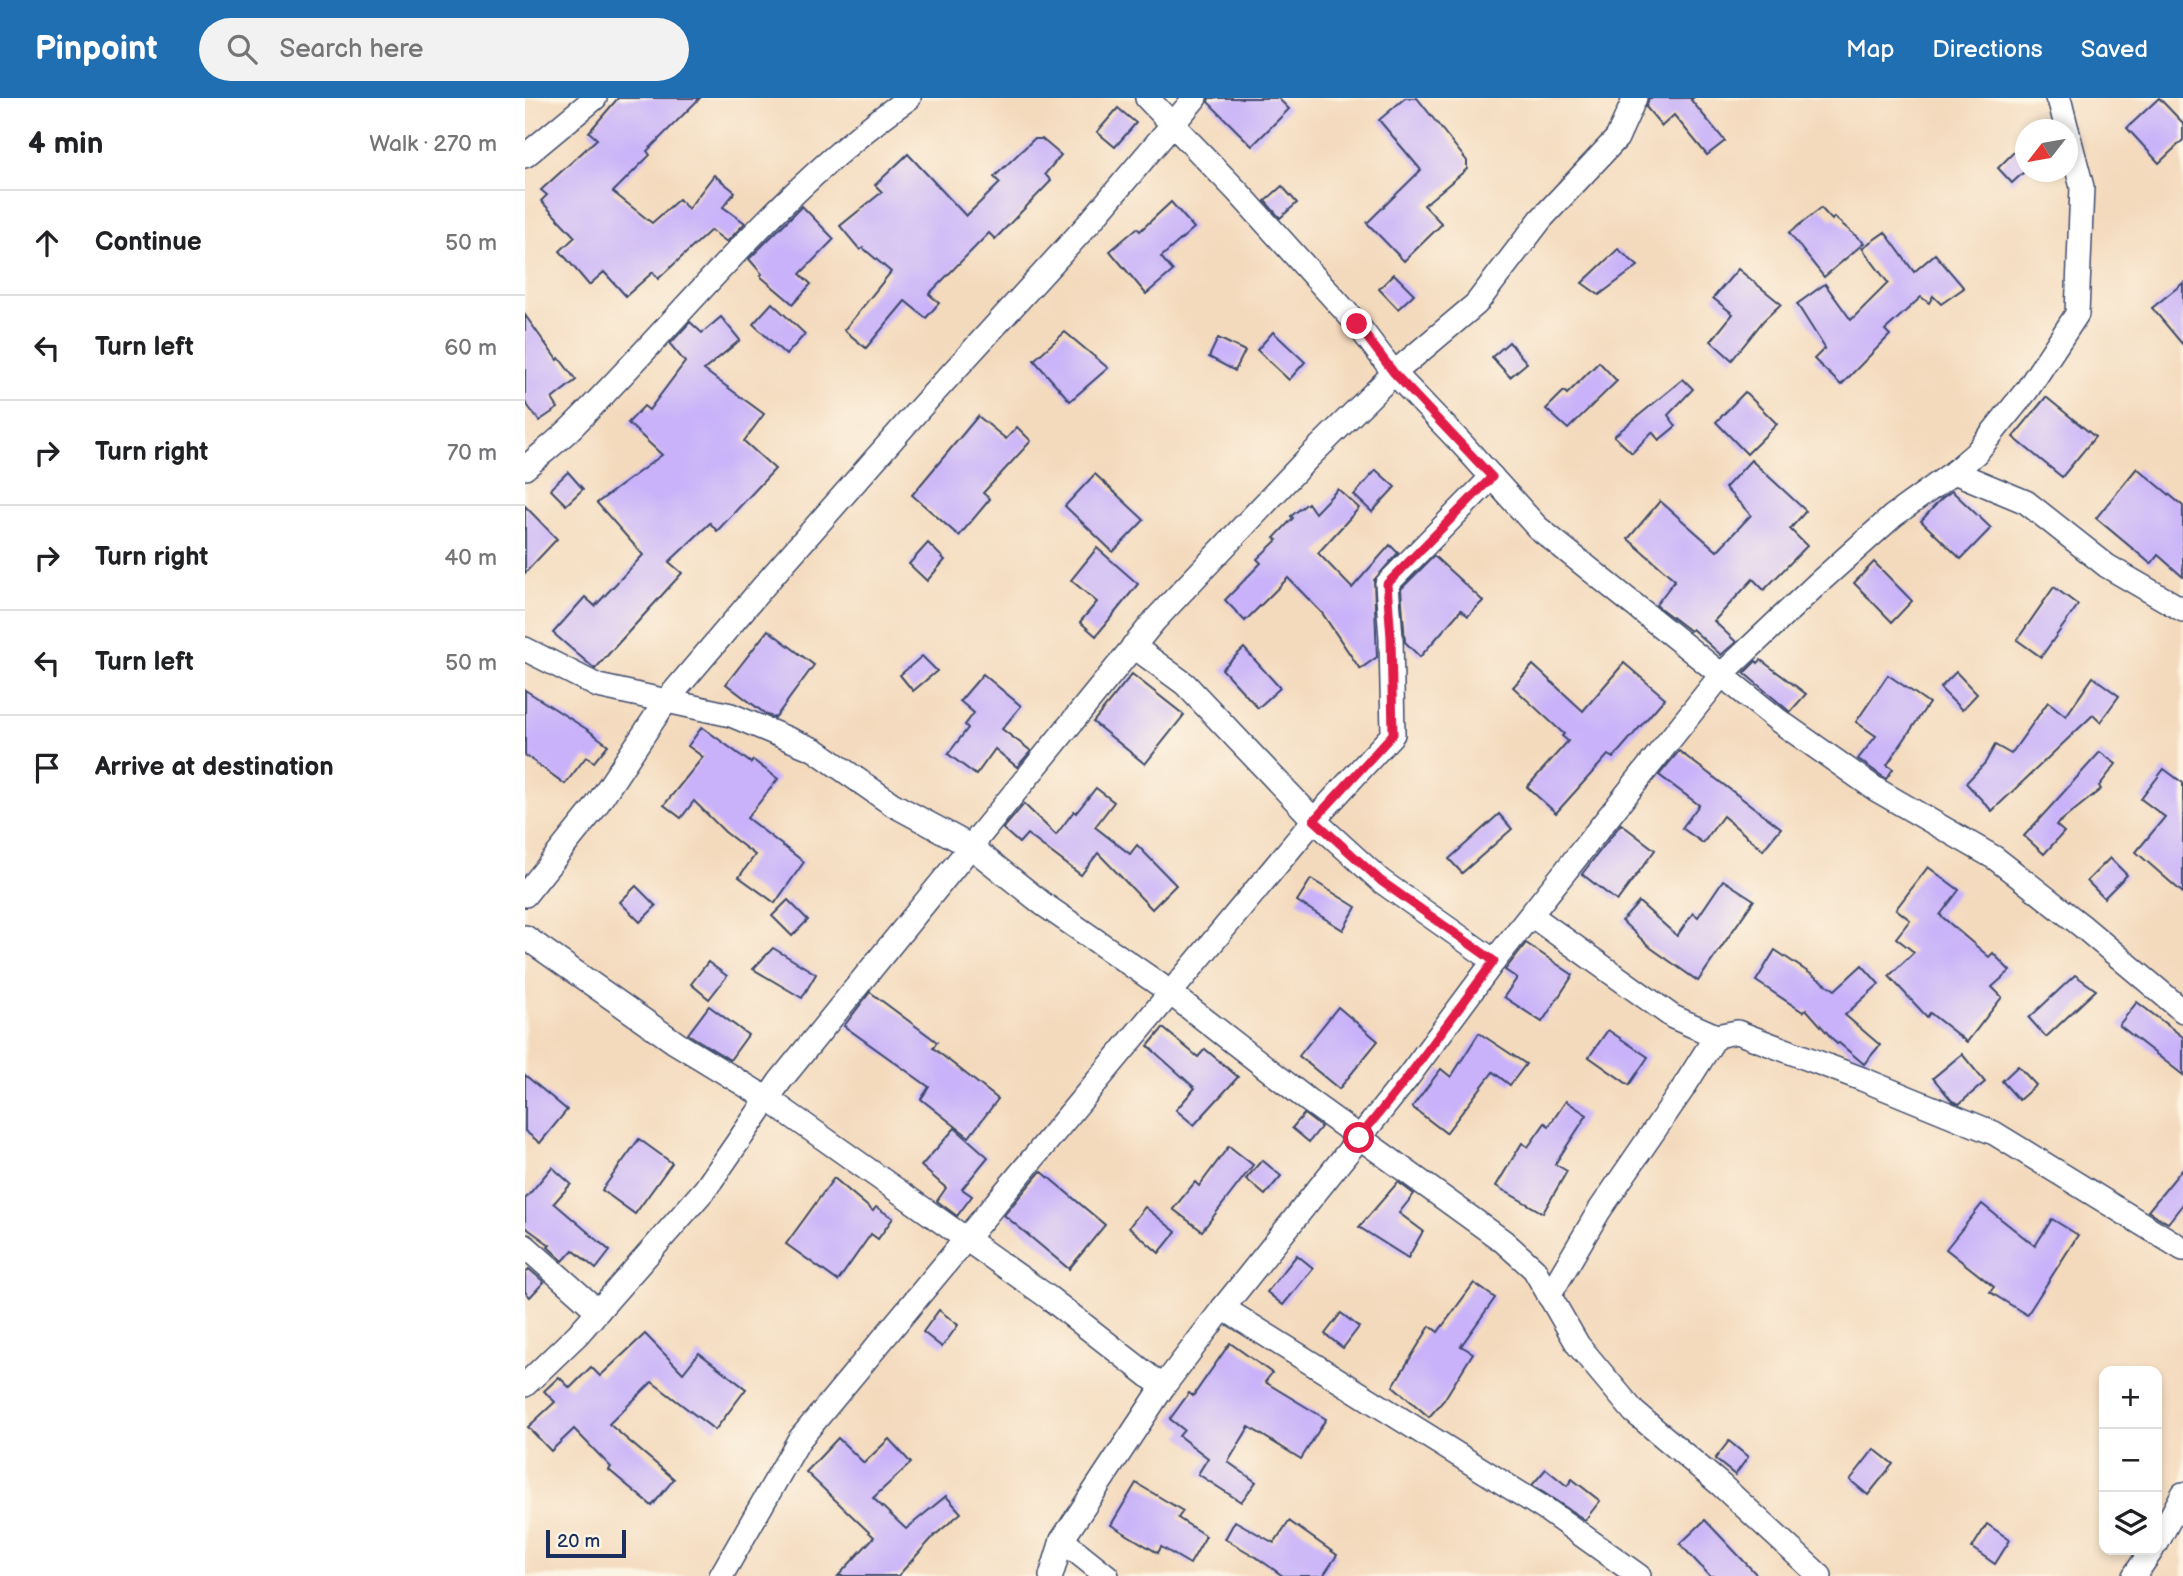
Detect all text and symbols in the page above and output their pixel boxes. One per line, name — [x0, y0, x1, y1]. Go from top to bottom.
search box — [199, 18, 689, 81]
text: Pinpoint — [35, 29, 157, 69]
icon: search — [223, 30, 261, 68]
text: Search here — [279, 34, 423, 65]
text: Map — [1846, 35, 1894, 64]
text: Directions — [1932, 35, 2043, 64]
text: Saved — [2081, 35, 2148, 64]
north arrow — [2015, 119, 2078, 182]
text: 4 min — [28, 126, 103, 162]
text: Walk · 270 m — [369, 130, 497, 158]
icon: ahead — [28, 224, 66, 262]
text: Continue — [95, 227, 202, 258]
text: 50 m — [445, 229, 497, 257]
route end — [1341, 308, 1372, 339]
icon: left — [28, 329, 66, 367]
text: Turn left — [95, 332, 194, 363]
text: 60 m — [444, 334, 497, 362]
icon: right — [28, 434, 66, 472]
text: Turn right — [95, 437, 208, 468]
text: 70 m — [447, 439, 497, 467]
icon: right — [28, 539, 66, 577]
text: Turn right — [95, 542, 208, 573]
text: 40 m — [444, 544, 497, 572]
icon: left — [28, 644, 66, 682]
text: Turn left — [95, 647, 194, 678]
text: 50 m — [445, 649, 497, 677]
icon: arrive — [28, 749, 66, 787]
text: Arrive at destination — [95, 752, 334, 783]
route start — [1343, 1122, 1374, 1153]
map controls — [2099, 1366, 2162, 1555]
button: + — [2099, 1366, 2162, 1429]
button: − — [2099, 1429, 2162, 1492]
button: layers — [2099, 1492, 2162, 1555]
scale bar — [546, 1527, 627, 1559]
text: 20 m — [557, 1530, 600, 1553]

